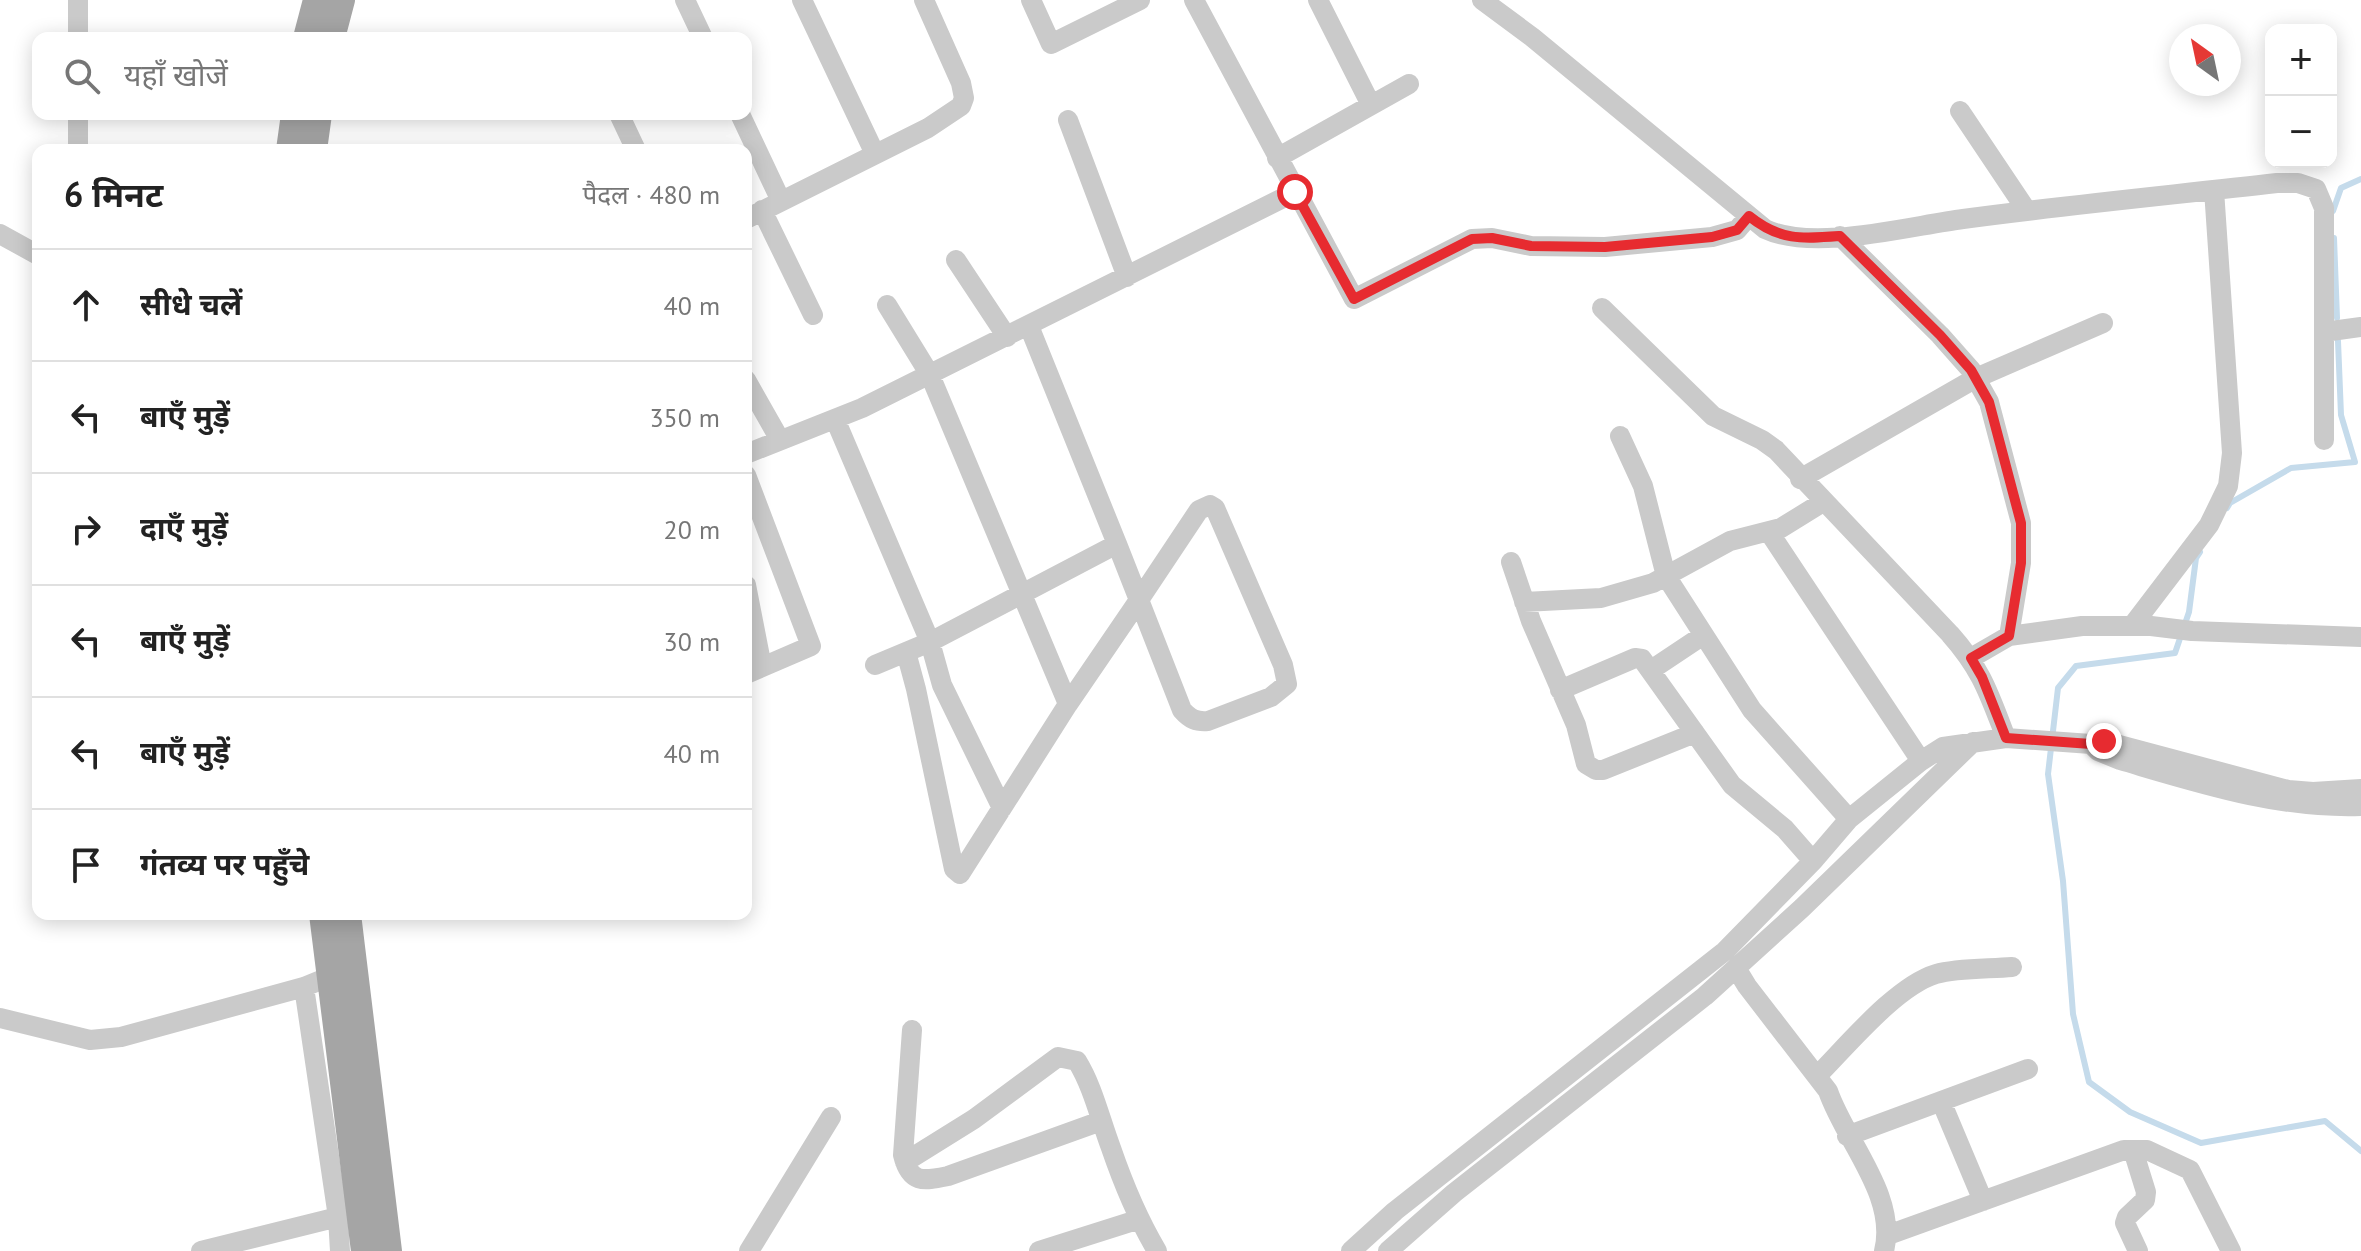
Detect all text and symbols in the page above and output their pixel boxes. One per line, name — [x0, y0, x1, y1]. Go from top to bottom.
north arrow — [2169, 24, 2241, 96]
map controls — [2265, 24, 2337, 168]
button: + — [2265, 24, 2337, 96]
search box — [32, 32, 752, 120]
icon: search — [60, 54, 104, 98]
text: यहाँ खोजें — [124, 55, 228, 94]
button: − — [2265, 96, 2337, 168]
text: 6 मिनट — [64, 172, 163, 216]
route start — [1277, 174, 1313, 210]
text: पैदल · 480 m — [582, 178, 720, 211]
icon: ahead — [64, 283, 108, 327]
text: सीधे चलें — [140, 284, 242, 323]
text: 40 m — [664, 289, 720, 322]
icon: left — [64, 395, 108, 439]
text: बाएँ मुड़ें — [140, 396, 230, 435]
text: 350 m — [649, 401, 720, 434]
icon: right — [64, 507, 108, 551]
text: दाएँ मुड़ें — [140, 508, 228, 547]
text: 20 m — [664, 513, 720, 546]
icon: left — [64, 619, 108, 663]
text: बाएँ मुड़ें — [140, 620, 230, 659]
text: 30 m — [664, 625, 720, 658]
route end — [2086, 723, 2122, 759]
icon: left — [64, 731, 108, 775]
text: बाएँ मुड़ें — [140, 732, 230, 771]
text: 40 m — [664, 737, 720, 770]
icon: arrive — [64, 843, 108, 887]
text: गंतव्य पर पहुँचे — [140, 844, 309, 883]

